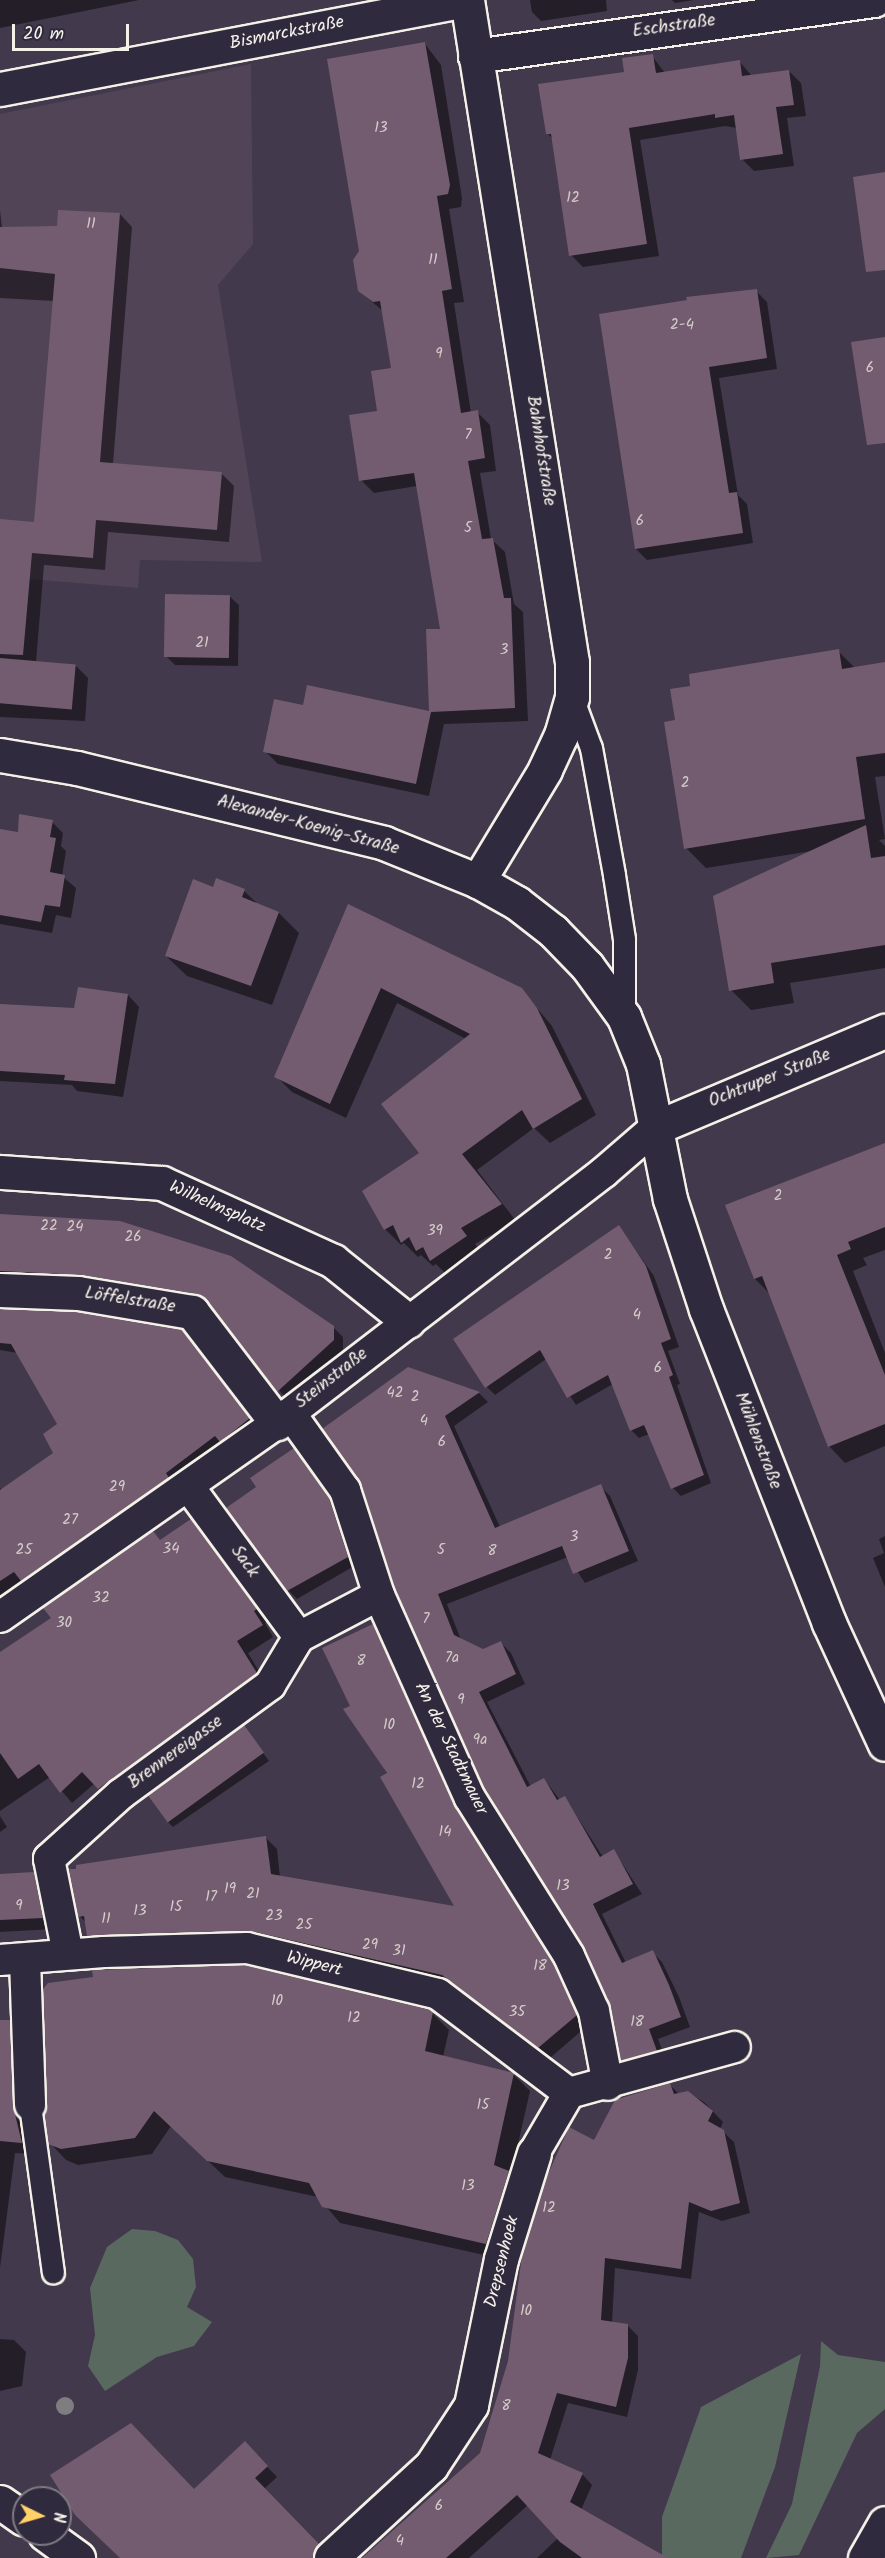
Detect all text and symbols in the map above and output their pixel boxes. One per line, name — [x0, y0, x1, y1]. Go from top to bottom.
street label: Eschstraße — [631, 10, 717, 44]
scale bar — [15, 12, 132, 50]
street label: Bismarckstraße — [228, 12, 346, 56]
text: 20 m — [23, 20, 64, 49]
house number: 13 — [374, 120, 388, 138]
house number: 12 — [566, 190, 580, 208]
house number: 11 — [86, 216, 96, 234]
house number: 11 — [428, 252, 438, 270]
house number: 2-4 — [670, 317, 694, 335]
house number: 9 — [435, 346, 443, 364]
house number: 6 — [866, 360, 874, 378]
street label: Bahnhofstraße — [521, 394, 559, 508]
house number: 7 — [465, 427, 471, 445]
house number: 6 — [636, 513, 644, 531]
house number: 5 — [464, 520, 472, 538]
house number: 21 — [195, 635, 209, 653]
house number: 3 — [500, 642, 508, 660]
house number: 2 — [681, 775, 689, 793]
street label: Alexander-Koenig-Straße — [215, 791, 401, 861]
street label: Ochtruper Straße — [706, 1045, 834, 1113]
street label: Wilhelmsplatz — [165, 1177, 269, 1239]
house number: 2 — [774, 1188, 782, 1206]
house number: 22 — [40, 1218, 58, 1236]
house number: 24 — [67, 1219, 83, 1237]
house number: 39 — [427, 1223, 443, 1241]
house number: 26 — [124, 1229, 142, 1247]
house number: 2 — [604, 1247, 612, 1265]
street label: Löffelstraße — [83, 1283, 177, 1319]
house number: 4 — [633, 1307, 641, 1325]
street label: Steinstraße — [291, 1344, 373, 1414]
house number: 6 — [654, 1360, 662, 1378]
house number: 42 — [387, 1385, 403, 1403]
house number: 2 — [411, 1389, 419, 1407]
street label: Mühlenstraße — [729, 1389, 785, 1493]
house number: 4 — [420, 1413, 428, 1431]
house number: 6 — [438, 1434, 446, 1452]
house number: 29 — [109, 1479, 125, 1497]
house number: 27 — [62, 1512, 78, 1530]
house number: 3 — [570, 1529, 578, 1547]
house number: 34 — [163, 1541, 179, 1559]
house number: 25 — [16, 1542, 32, 1560]
street label: Sack — [225, 1542, 263, 1582]
house number: 5 — [437, 1542, 445, 1560]
house number: 8 — [487, 1543, 497, 1561]
house number: 32 — [92, 1590, 110, 1608]
house number: 7 — [423, 1611, 429, 1629]
house number: 30 — [56, 1615, 72, 1633]
house number: 7a — [445, 1650, 459, 1668]
house number: 8 — [356, 1653, 366, 1671]
street label: An der Stadtmauer — [409, 1679, 491, 1819]
house number: 9 — [457, 1692, 465, 1710]
street label: Brennereigasse — [125, 1711, 227, 1795]
house number: 10 — [383, 1717, 395, 1735]
house number: 9a — [473, 1732, 487, 1750]
house number: 12 — [411, 1776, 425, 1794]
house number: 14 — [439, 1824, 451, 1842]
house number: 13 — [556, 1878, 570, 1896]
house number: 19 — [224, 1881, 236, 1899]
house number: 21 — [246, 1886, 260, 1904]
house number: 17 — [205, 1889, 217, 1907]
house number: 9 — [15, 1898, 23, 1916]
house number: 15 — [170, 1899, 182, 1917]
house number: 13 — [133, 1903, 147, 1921]
house number: 23 — [265, 1908, 283, 1926]
house number: 11 — [101, 1911, 111, 1929]
house number: 25 — [296, 1917, 312, 1935]
house number: 29 — [362, 1937, 378, 1955]
house number: 31 — [392, 1943, 406, 1961]
street label: Wippert — [284, 1948, 344, 1982]
house number: 18 — [533, 1958, 547, 1976]
house number: 10 — [271, 1993, 283, 2011]
house number: 35 — [509, 2004, 525, 2022]
house number: 12 — [347, 2010, 361, 2028]
house number: 18 — [630, 2014, 644, 2032]
house number: 15 — [477, 2097, 489, 2115]
house number: 13 — [461, 2178, 475, 2196]
house number: 12 — [542, 2200, 556, 2218]
street label: Drepsenhoek — [481, 2214, 525, 2310]
house number: 10 — [520, 2303, 532, 2321]
house number: 8 — [501, 2398, 511, 2416]
north arrow — [12, 2486, 72, 2546]
house number: 6 — [435, 2498, 443, 2516]
text: N — [46, 2511, 71, 2524]
house number: 4 — [396, 2533, 404, 2551]

